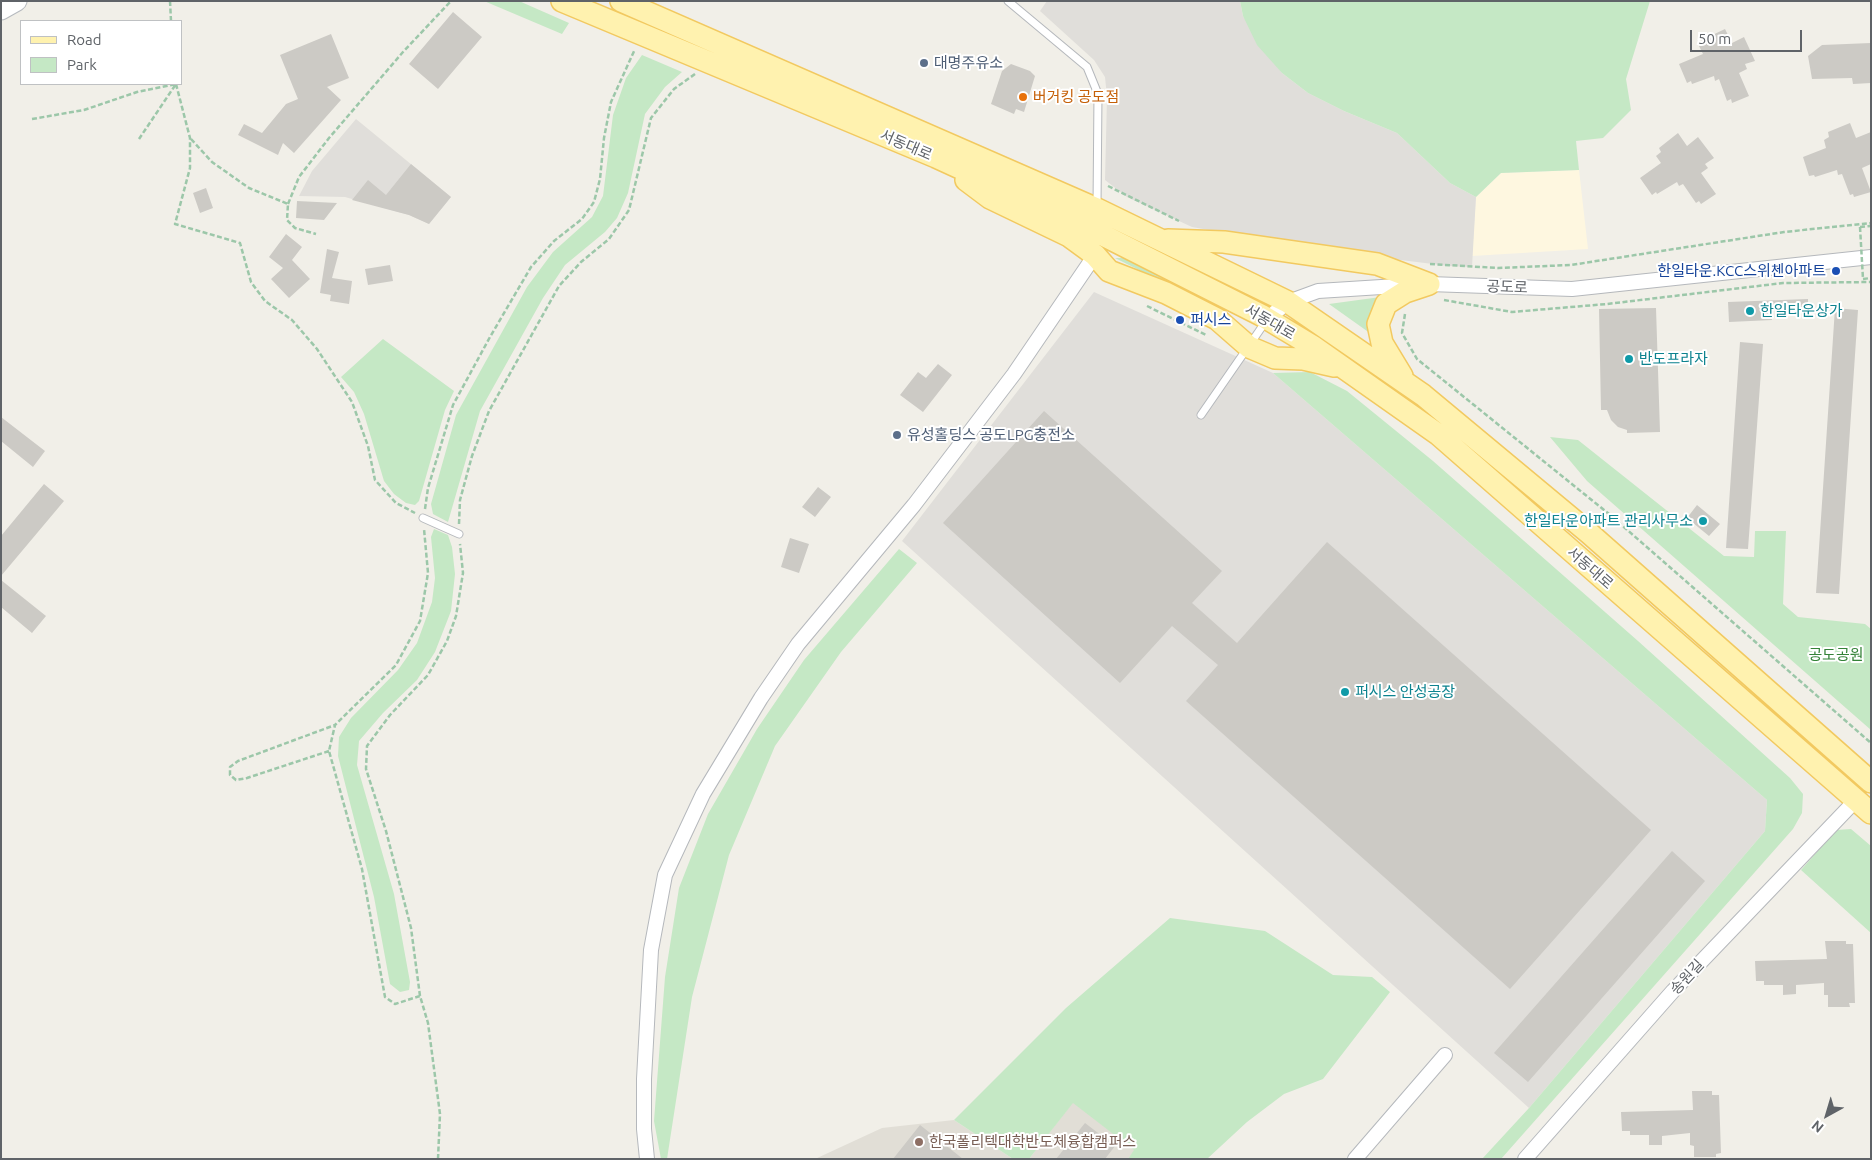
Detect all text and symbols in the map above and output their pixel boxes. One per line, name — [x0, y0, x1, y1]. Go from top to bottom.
legend — [20, 20, 182, 85]
scale bar — [1692, 20, 1804, 52]
text: 50 m — [1698, 30, 1731, 47]
text: Road — [67, 31, 102, 48]
place label: 대명주유소 — [934, 54, 1003, 72]
text: Park — [67, 56, 97, 73]
marker: 대명주유소 — [918, 57, 930, 69]
place label: 버거킹 공도점 — [1033, 88, 1119, 106]
marker: 버거킹 공도점 — [1017, 91, 1029, 103]
street label: 서동대로 — [877, 126, 935, 164]
place label: 한일타운.KCC스위첸아파트 — [1657, 262, 1826, 280]
marker: 한일타운.KCC스위첸아파트 — [1830, 265, 1842, 277]
street label: 공도로 — [1486, 277, 1528, 297]
street label: 서동대로 — [1242, 300, 1298, 344]
place label: 한일타운상가 — [1760, 302, 1843, 320]
marker: 한일타운상가 — [1744, 305, 1756, 317]
place label: 퍼시스 — [1190, 311, 1231, 329]
marker: 퍼시스 — [1174, 314, 1186, 326]
place label: 반도프라자 — [1639, 350, 1708, 368]
marker: 반도프라자 — [1623, 353, 1635, 365]
place label: 유성홀딩스 공도LPG충전소 — [907, 426, 1075, 444]
marker: 유성홀딩스 공도LPG충전소 — [891, 429, 903, 441]
place label: 한일타운아파트 관리사무소 — [1524, 512, 1693, 530]
marker: 한일타운아파트 관리사무소 — [1697, 515, 1709, 527]
street label: 서동대로 — [1563, 543, 1617, 593]
park label: 공도공원 — [1808, 646, 1864, 664]
place label: 퍼시스 안성공장 — [1355, 683, 1455, 701]
marker: 퍼시스 안성공장 — [1339, 686, 1351, 698]
street label: 송원길 — [1666, 956, 1708, 998]
north arrow — [1802, 1090, 1852, 1140]
text: N — [1808, 1117, 1827, 1136]
place label: 한국폴리텍대학반도체융합캠퍼스 — [929, 1133, 1136, 1151]
marker: 한국폴리텍대학반도체융합캠퍼스 — [913, 1136, 925, 1148]

